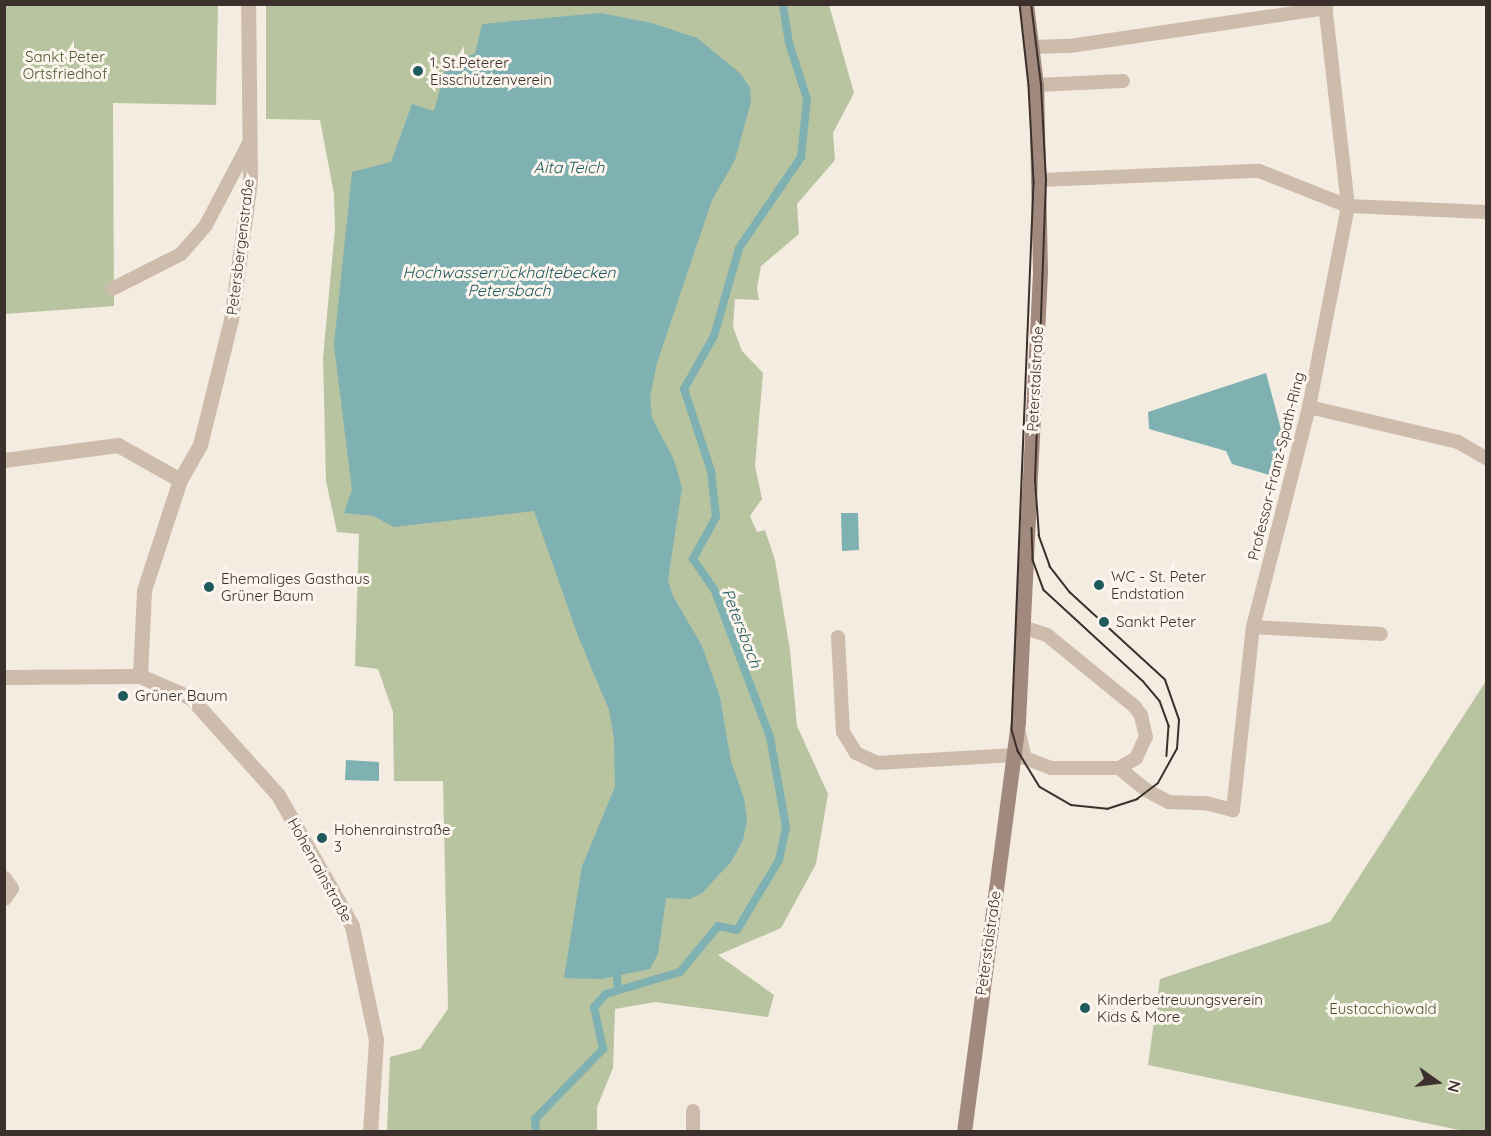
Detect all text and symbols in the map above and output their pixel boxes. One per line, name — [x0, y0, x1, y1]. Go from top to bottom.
park label: Sankt Peter Ortsfriedhof — [23, 47, 107, 82]
place label: 1. St.Peterer Eisschützenverein — [430, 53, 552, 88]
marker: 1. St.Peterer Eisschützenverein — [411, 64, 425, 78]
water label: Aita Teich — [534, 157, 604, 177]
street label: Petersbergenstraße — [223, 178, 257, 316]
water label: Hochwasserrückhaltebecken Petersbach — [403, 262, 615, 300]
street label: Peterstalstraße — [1023, 326, 1047, 432]
street label: Professor-Franz-Spath-Ring — [1244, 370, 1308, 562]
place label: WC - St. Peter Endstation — [1111, 567, 1206, 602]
place label: Ehemaliges Gasthaus Grüner Baum — [221, 569, 369, 604]
marker: WC - St. Peter Endstation — [1092, 578, 1106, 592]
marker: Ehemaliges Gasthaus Grüner Baum — [202, 580, 216, 594]
water label: Petersbach — [718, 586, 766, 670]
place label: Sankt Peter — [1116, 613, 1196, 631]
marker: Sankt Peter — [1097, 615, 1111, 629]
place label: Grüner Baum — [135, 687, 228, 705]
marker: Grüner Baum — [116, 689, 130, 703]
street label: Hohenrainstraße — [284, 815, 356, 925]
place label: Hohenrainstraße 3 — [334, 820, 450, 855]
marker: Hohenrainstraße 3 — [315, 831, 329, 845]
street label: Peterstalstraße — [972, 889, 1004, 997]
place label: Kinderbetreuungsverein Kids & More — [1097, 990, 1263, 1025]
park label: Eustacchiowald — [1329, 1000, 1437, 1018]
marker: Kinderbetreuungsverein Kids & More — [1078, 1001, 1092, 1015]
north arrow — [1407, 1052, 1467, 1112]
text: N — [1443, 1078, 1466, 1094]

